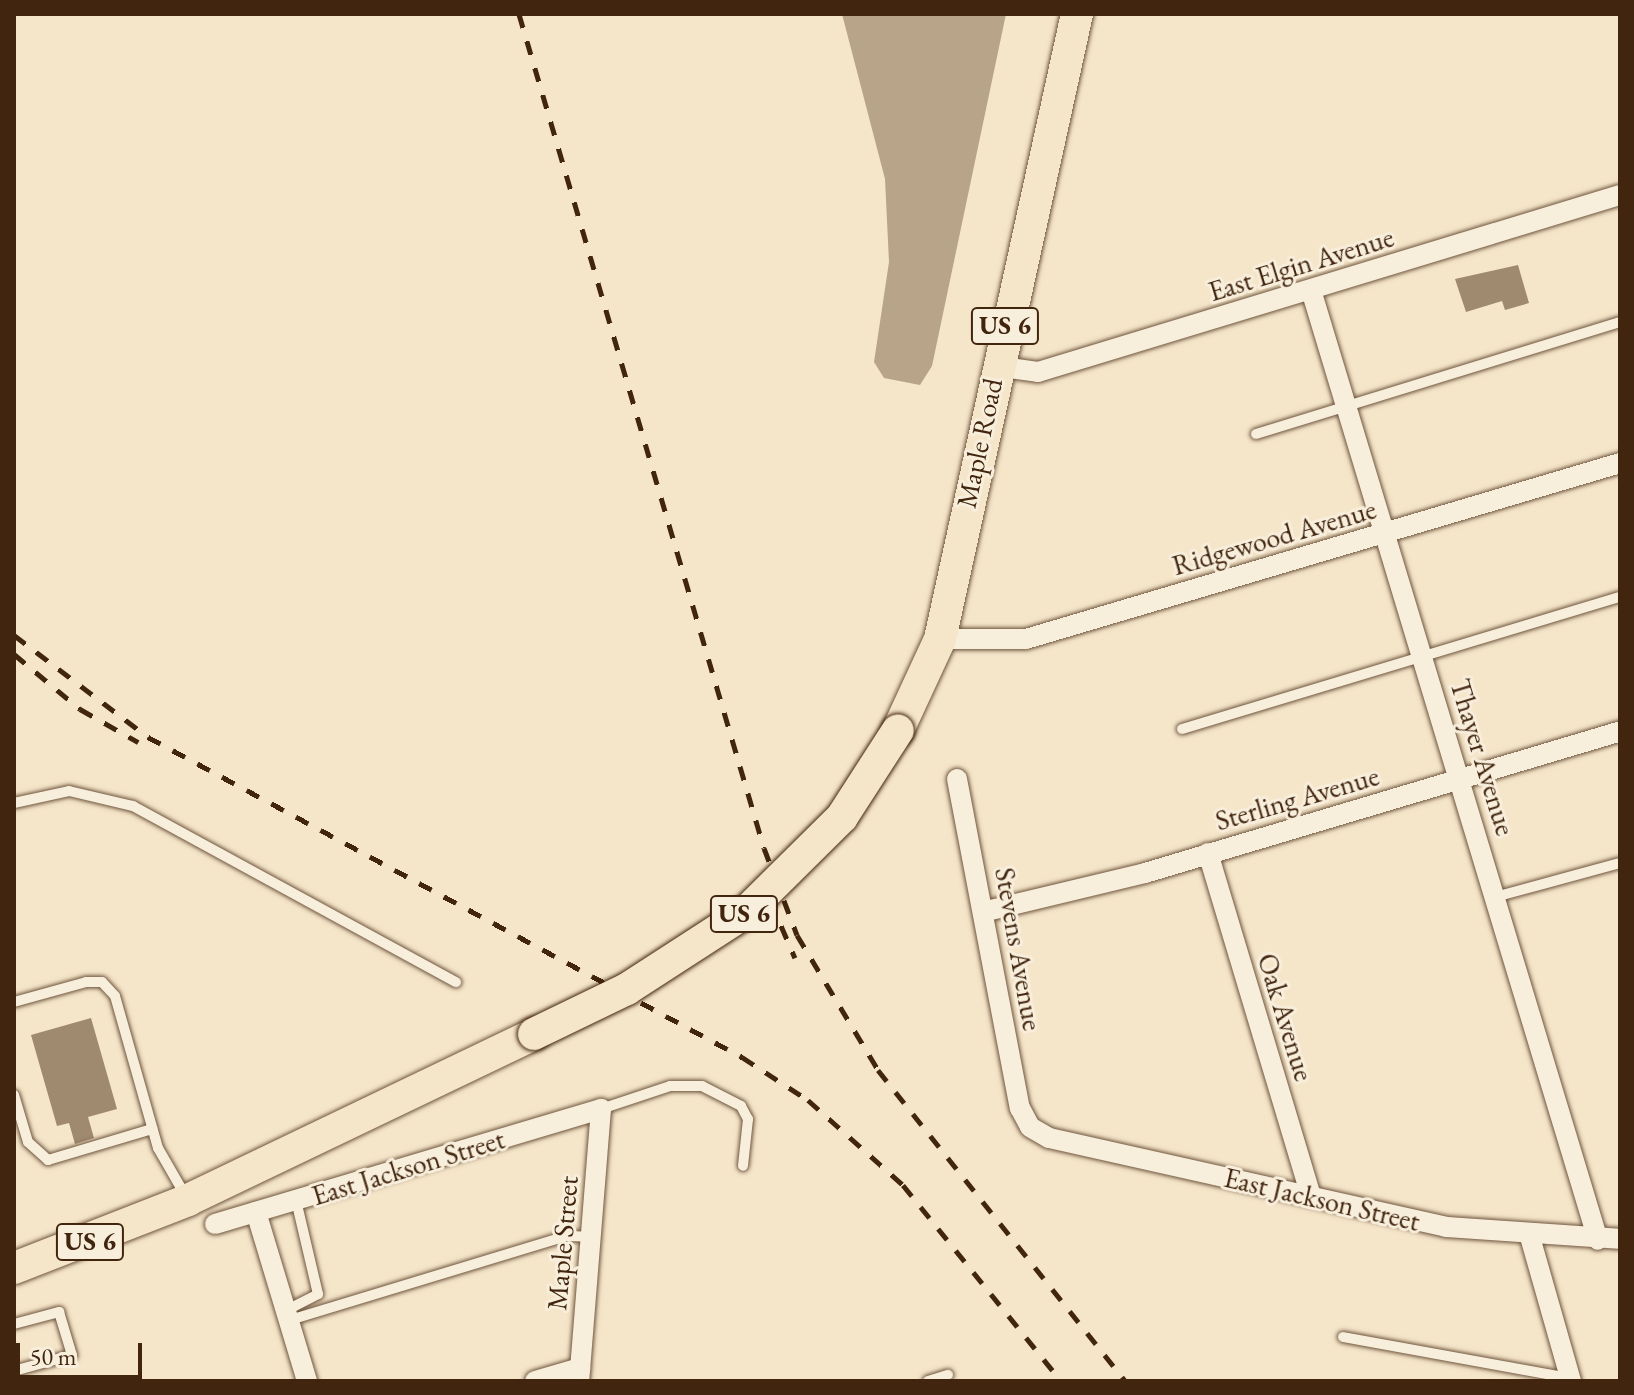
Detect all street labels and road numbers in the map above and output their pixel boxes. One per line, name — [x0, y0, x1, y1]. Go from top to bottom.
street label: East Elgin Avenue — [1204, 220, 1398, 308]
road number: US 6 — [969, 304, 1041, 348]
street label: Maple Road — [949, 375, 1009, 511]
street label: Ridgewood Avenue — [1168, 492, 1380, 582]
street label: Thayer Avenue — [1443, 675, 1523, 839]
street label: Sterling Avenue — [1211, 759, 1383, 837]
street label: Stevens Avenue — [988, 865, 1050, 1033]
road number: US 6 — [708, 892, 780, 936]
street label: Oak Avenue — [1251, 949, 1321, 1085]
street label: East Jackson Street — [308, 1122, 508, 1212]
street label: East Jackson Street — [1221, 1160, 1423, 1238]
street label: Maple Street — [539, 1174, 585, 1312]
road number: US 6 — [54, 1220, 126, 1264]

